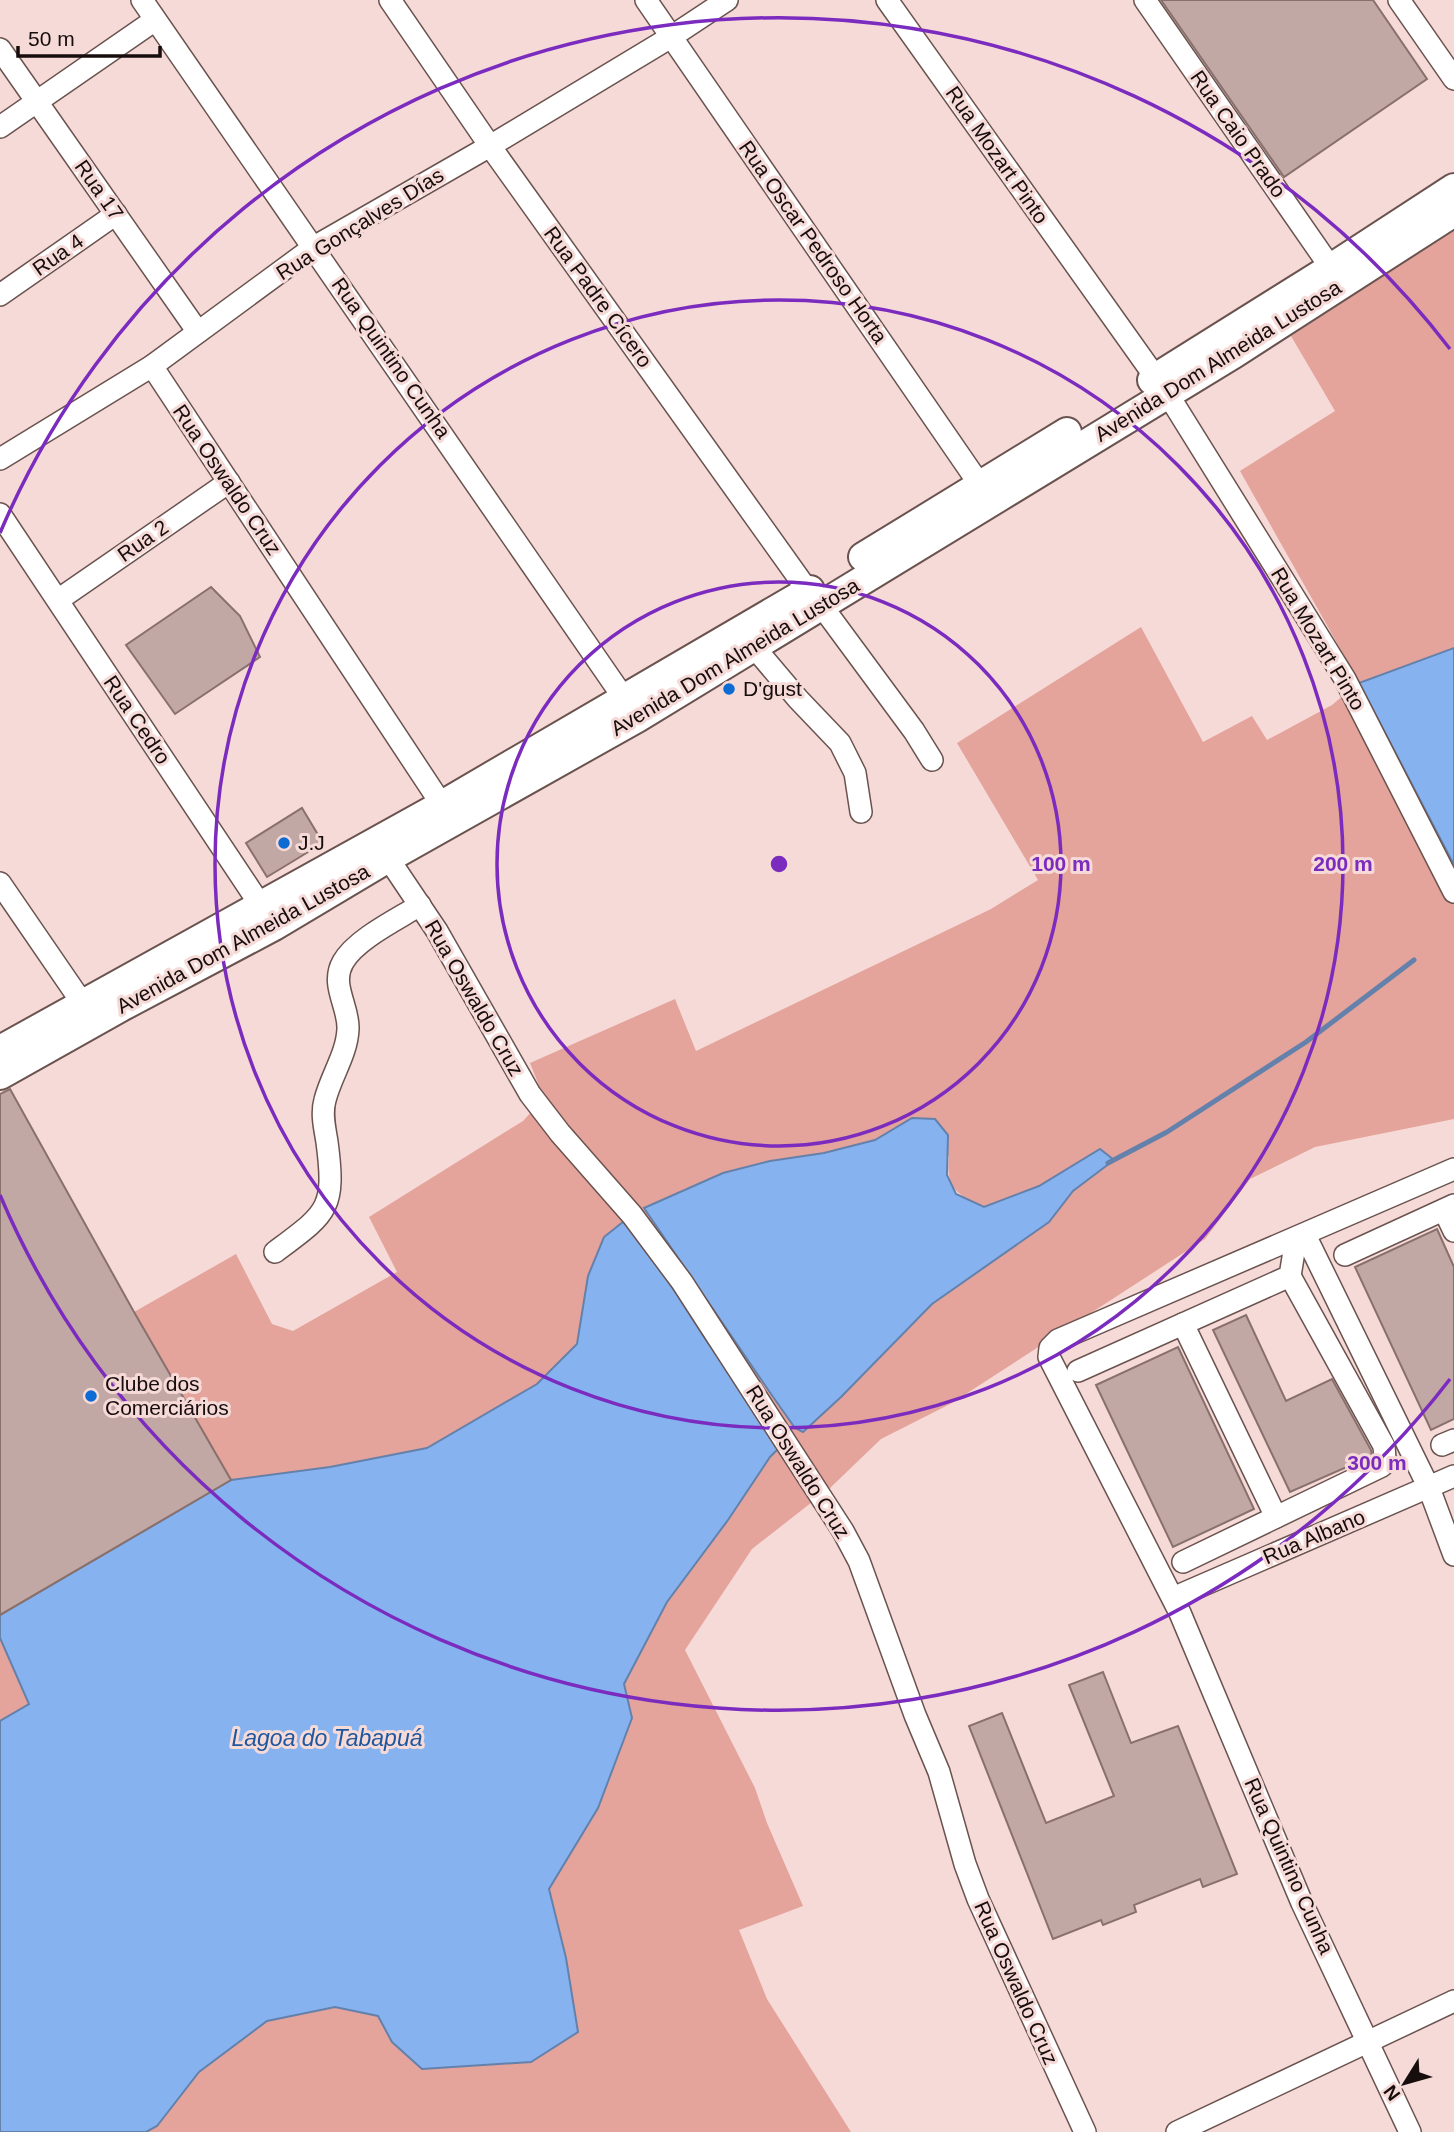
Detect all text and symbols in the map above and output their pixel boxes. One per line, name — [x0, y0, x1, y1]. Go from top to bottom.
scale bar — [18, 14, 159, 58]
text: 50 m — [28, 27, 75, 50]
street label: Rua Caio Prado — [1186, 66, 1291, 202]
street label: Rua Mozart Pinto — [941, 82, 1053, 228]
street label: Rua Oscar Pedroso Horta — [735, 136, 892, 348]
street label: Rua 17 — [71, 155, 128, 224]
street label: Rua Gonçalves Días — [272, 163, 447, 284]
street label: Rua Padre Cícero — [540, 222, 657, 371]
street label: Rua 4 — [28, 229, 88, 280]
street label: Rua Quintino Cunha — [327, 273, 456, 443]
street label: Avenida Dom Almeida Lustosa — [1091, 275, 1345, 446]
street label: Rua Oswaldo Cruz — [169, 400, 286, 559]
street label: Rua 2 — [113, 515, 172, 566]
street label: Rua Mozart Pinto — [1267, 563, 1370, 714]
street label: Avenida Dom Almeida Lustosa — [606, 573, 863, 740]
street label: Rua Cedro — [99, 671, 175, 768]
place label: D'gust — [743, 677, 802, 700]
marker: D'gust — [721, 681, 737, 697]
place label: J.J — [298, 831, 325, 854]
marker: J.J — [276, 835, 292, 851]
centre of rings — [767, 852, 791, 876]
text: 100 m — [1031, 852, 1091, 875]
text: 200 m — [1313, 852, 1373, 875]
street label: Avenida Dom Almeida Lustosa — [112, 859, 374, 1018]
street label: Rua Oswaldo Cruz — [420, 916, 528, 1080]
place label: Clube dos Comerciários — [105, 1372, 229, 1419]
street label: Rua Oswaldo Cruz — [742, 1381, 855, 1543]
marker: Clube dos Comerciários — [83, 1388, 99, 1404]
text: 300 m — [1347, 1451, 1407, 1474]
street label: Rua Albano — [1259, 1505, 1368, 1568]
water label: Lagoa do Tabapuá — [231, 1725, 423, 1751]
street label: Rua Quintino Cunha — [1240, 1774, 1339, 1958]
street label: Rua Oswaldo Cruz — [970, 1898, 1063, 2068]
north arrow — [1370, 2048, 1440, 2118]
text: N — [1379, 2081, 1404, 2105]

